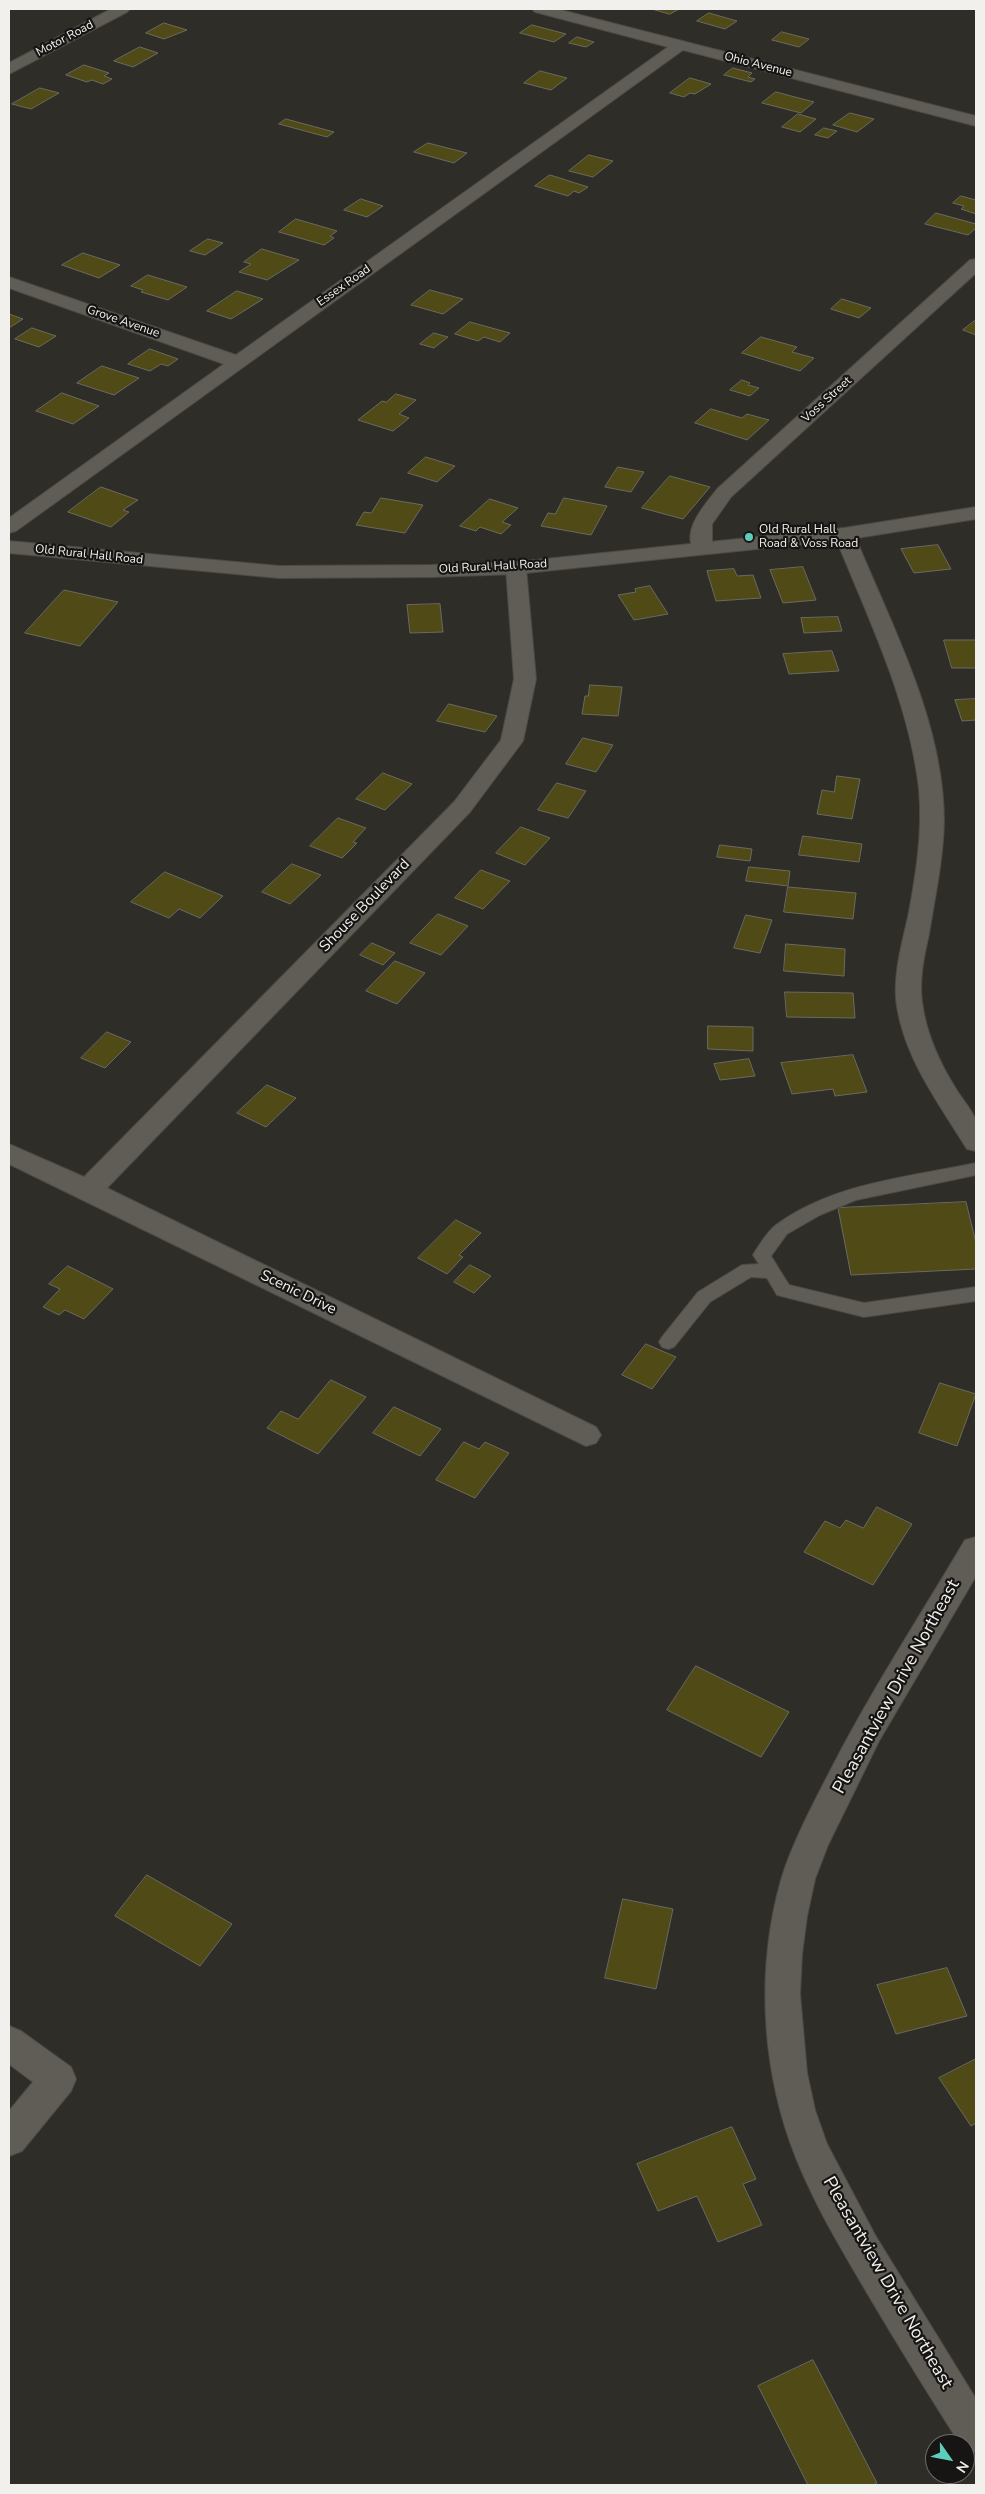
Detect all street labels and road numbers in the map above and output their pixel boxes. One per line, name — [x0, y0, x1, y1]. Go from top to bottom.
street label: Motor Road — [34, 18, 96, 60]
street label: Ohio Avenue — [723, 50, 793, 80]
street label: Essex Road — [314, 262, 374, 310]
street label: Grove Avenue — [85, 303, 161, 341]
street label: Voss Street — [799, 374, 855, 426]
street label: Old Rural Hall Road — [34, 542, 144, 568]
street label: Old Rural Hall Road — [439, 557, 547, 577]
street label: Shouse Boulevard — [316, 856, 414, 956]
street label: Scenic Drive — [257, 1267, 339, 1319]
street label: Pleasantview Drive Northeast — [829, 1576, 965, 1798]
street label: Pleasantview Drive Northeast — [817, 2173, 957, 2393]

